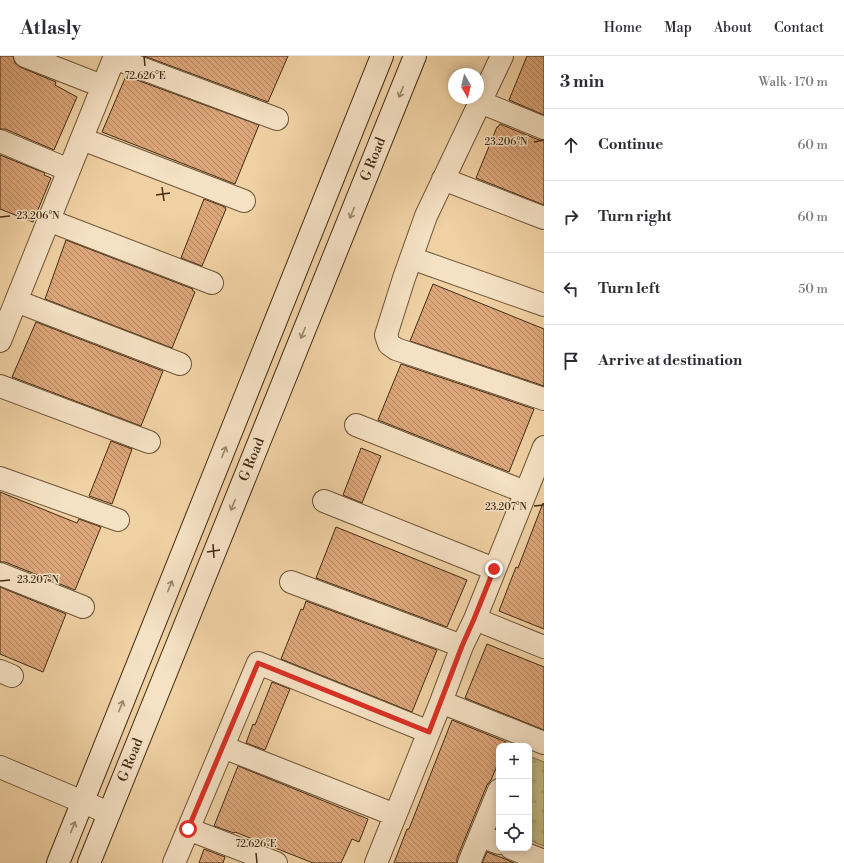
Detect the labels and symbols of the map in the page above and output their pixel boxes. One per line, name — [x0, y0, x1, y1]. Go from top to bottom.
north arrow — [448, 68, 484, 104]
text: 72.626°E — [124, 70, 166, 82]
one-way arrow — [396, 86, 404, 98]
street label: G Road — [356, 135, 390, 184]
text: 23.206°N — [485, 136, 528, 148]
one-way arrow — [347, 206, 355, 218]
text: 23.206°N — [17, 210, 60, 222]
one-way arrow — [298, 326, 306, 338]
street label: G Road — [235, 435, 269, 484]
one-way arrow — [220, 447, 228, 459]
one-way arrow — [229, 499, 236, 511]
text: 23.207°N — [485, 501, 527, 513]
route end — [485, 560, 503, 578]
text: 23.207°N — [17, 574, 59, 586]
one-way arrow — [166, 580, 174, 592]
one-way arrow — [118, 701, 126, 713]
street label: G Road — [114, 735, 147, 785]
route start — [179, 820, 197, 838]
one-way arrow — [69, 821, 77, 833]
text: 72.626°E — [235, 838, 277, 850]

